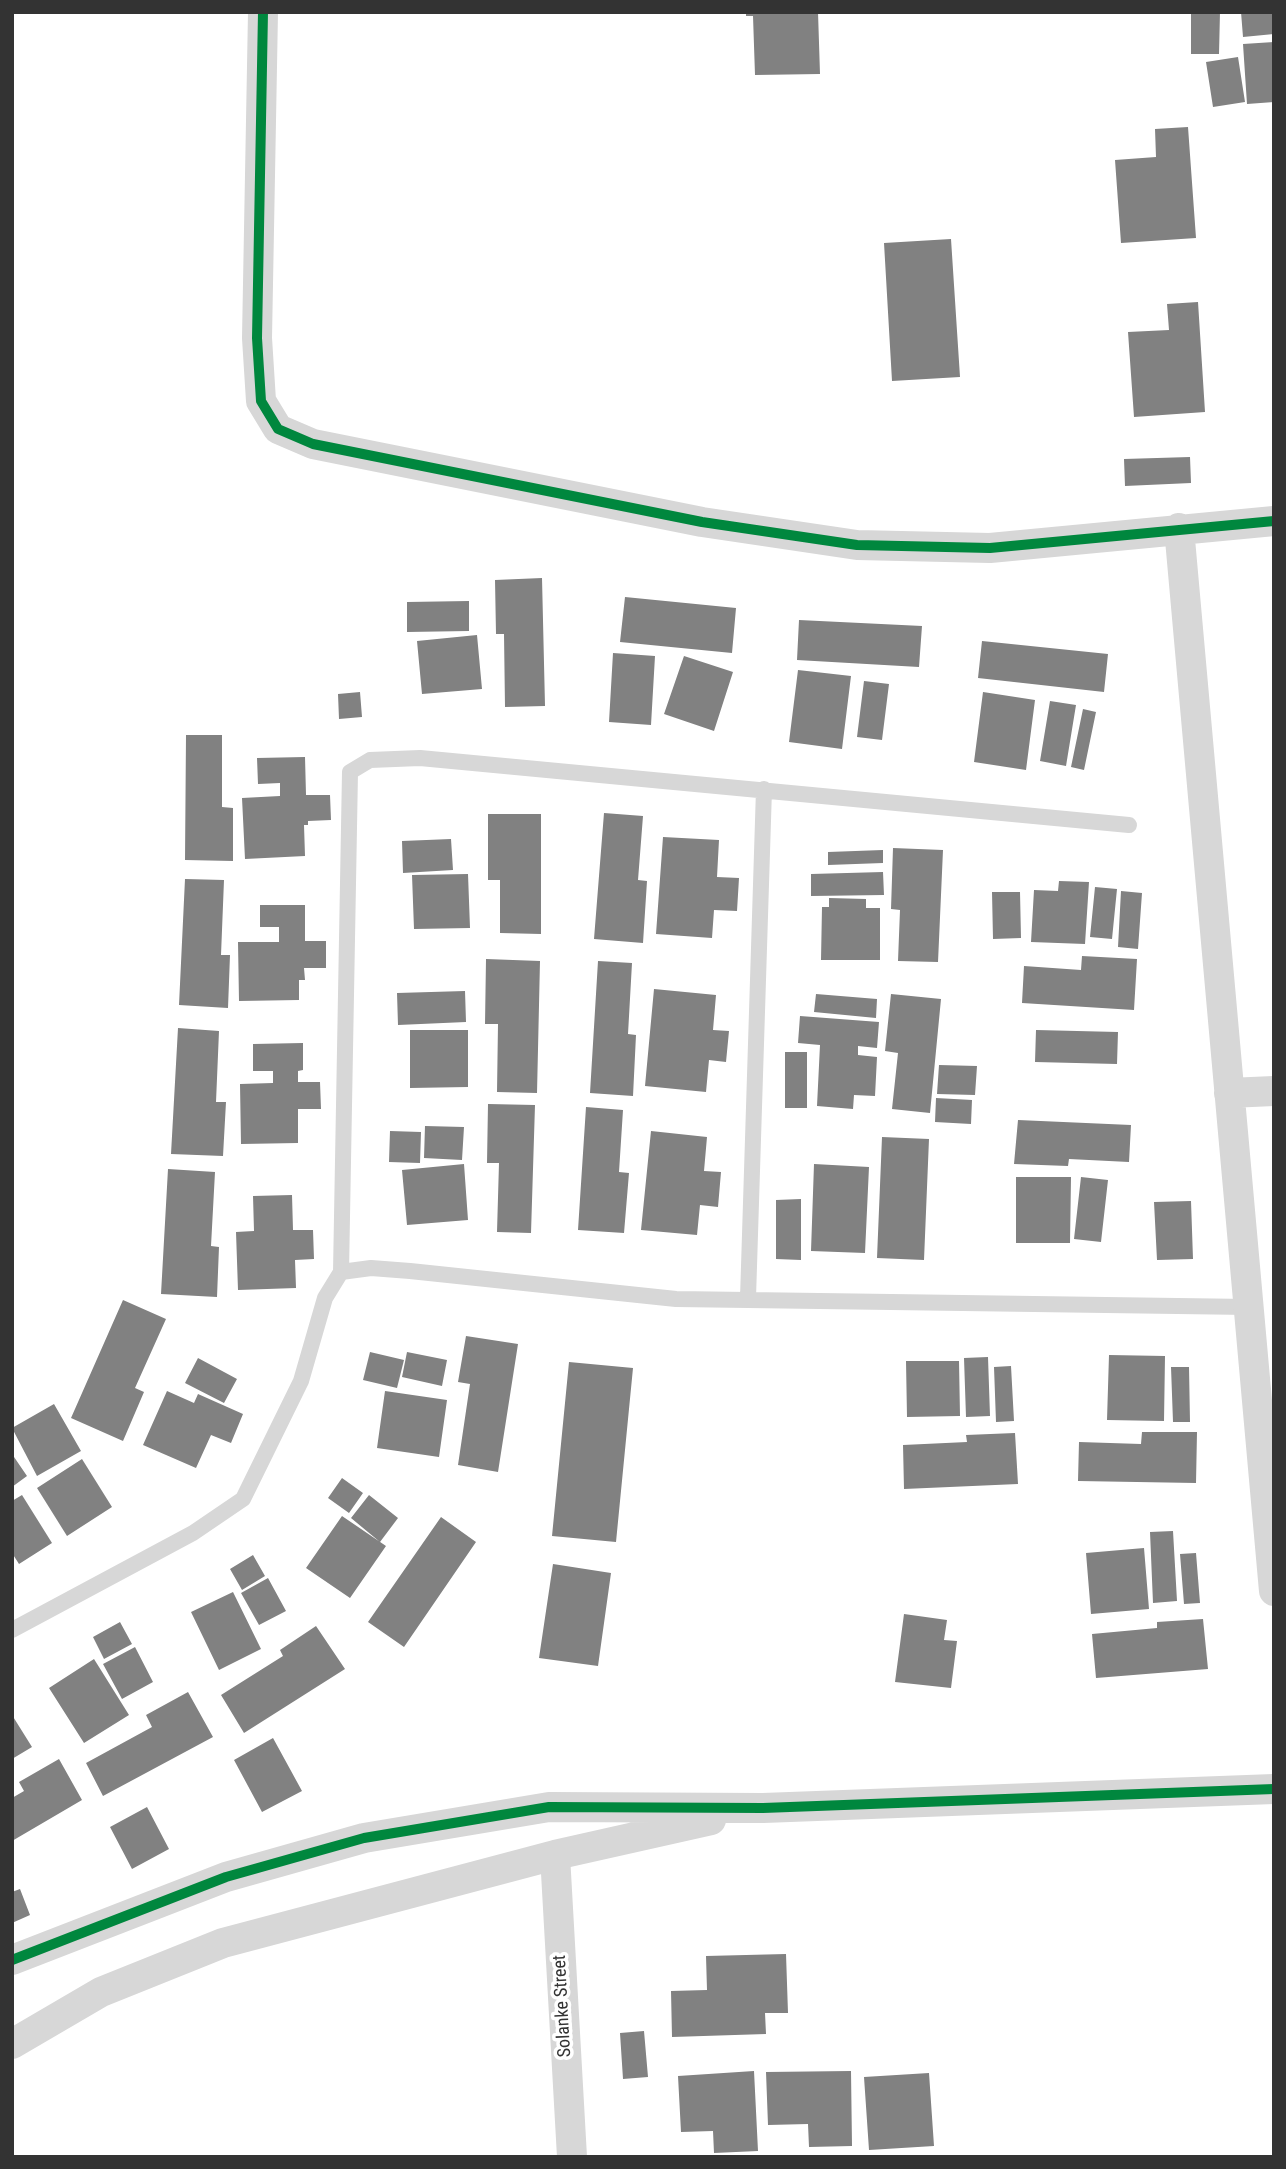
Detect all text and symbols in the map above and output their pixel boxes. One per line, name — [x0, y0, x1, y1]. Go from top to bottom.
street label: Solanke Street — [550, 1954, 576, 2058]

